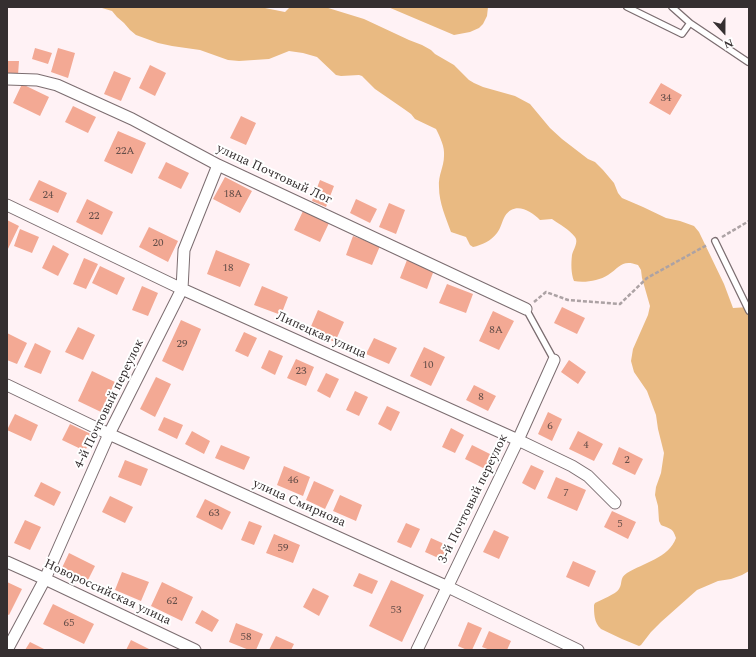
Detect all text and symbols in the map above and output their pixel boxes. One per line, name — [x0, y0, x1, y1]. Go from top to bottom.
north arrow — [704, 12, 744, 52]
text: N — [721, 34, 736, 53]
house number: 34 — [661, 92, 671, 106]
street label: улица Почтовый Лог — [214, 141, 334, 209]
house number: 22А — [115, 145, 135, 159]
house number: 18А — [223, 188, 243, 202]
house number: 24 — [43, 189, 53, 203]
house number: 22 — [89, 210, 99, 224]
house number: 20 — [153, 237, 163, 251]
house number: 18 — [223, 262, 233, 276]
street label: Липецкая улица — [273, 309, 369, 363]
house number: 8А — [489, 324, 503, 338]
street label: 4-й Почтовый переулок — [72, 337, 148, 471]
house number: 29 — [177, 338, 187, 352]
house number: 10 — [423, 359, 433, 373]
house number: 23 — [296, 365, 306, 379]
house number: 8 — [478, 391, 484, 405]
house number: 6 — [547, 420, 553, 434]
street label: 3-й Почтовый переулок — [436, 432, 512, 566]
house number: 4 — [583, 439, 589, 453]
house number: 2 — [624, 454, 630, 468]
house number: 46 — [288, 474, 298, 488]
street label: улица Смирнова — [250, 477, 348, 531]
house number: 7 — [563, 487, 569, 501]
house number: 63 — [209, 507, 219, 521]
house number: 5 — [617, 518, 623, 532]
house number: 59 — [278, 542, 288, 556]
street label: Новороссийская улица — [41, 557, 173, 629]
house number: 62 — [167, 595, 177, 609]
house number: 53 — [391, 604, 401, 618]
house number: 65 — [64, 617, 74, 631]
house number: 58 — [241, 631, 251, 645]

